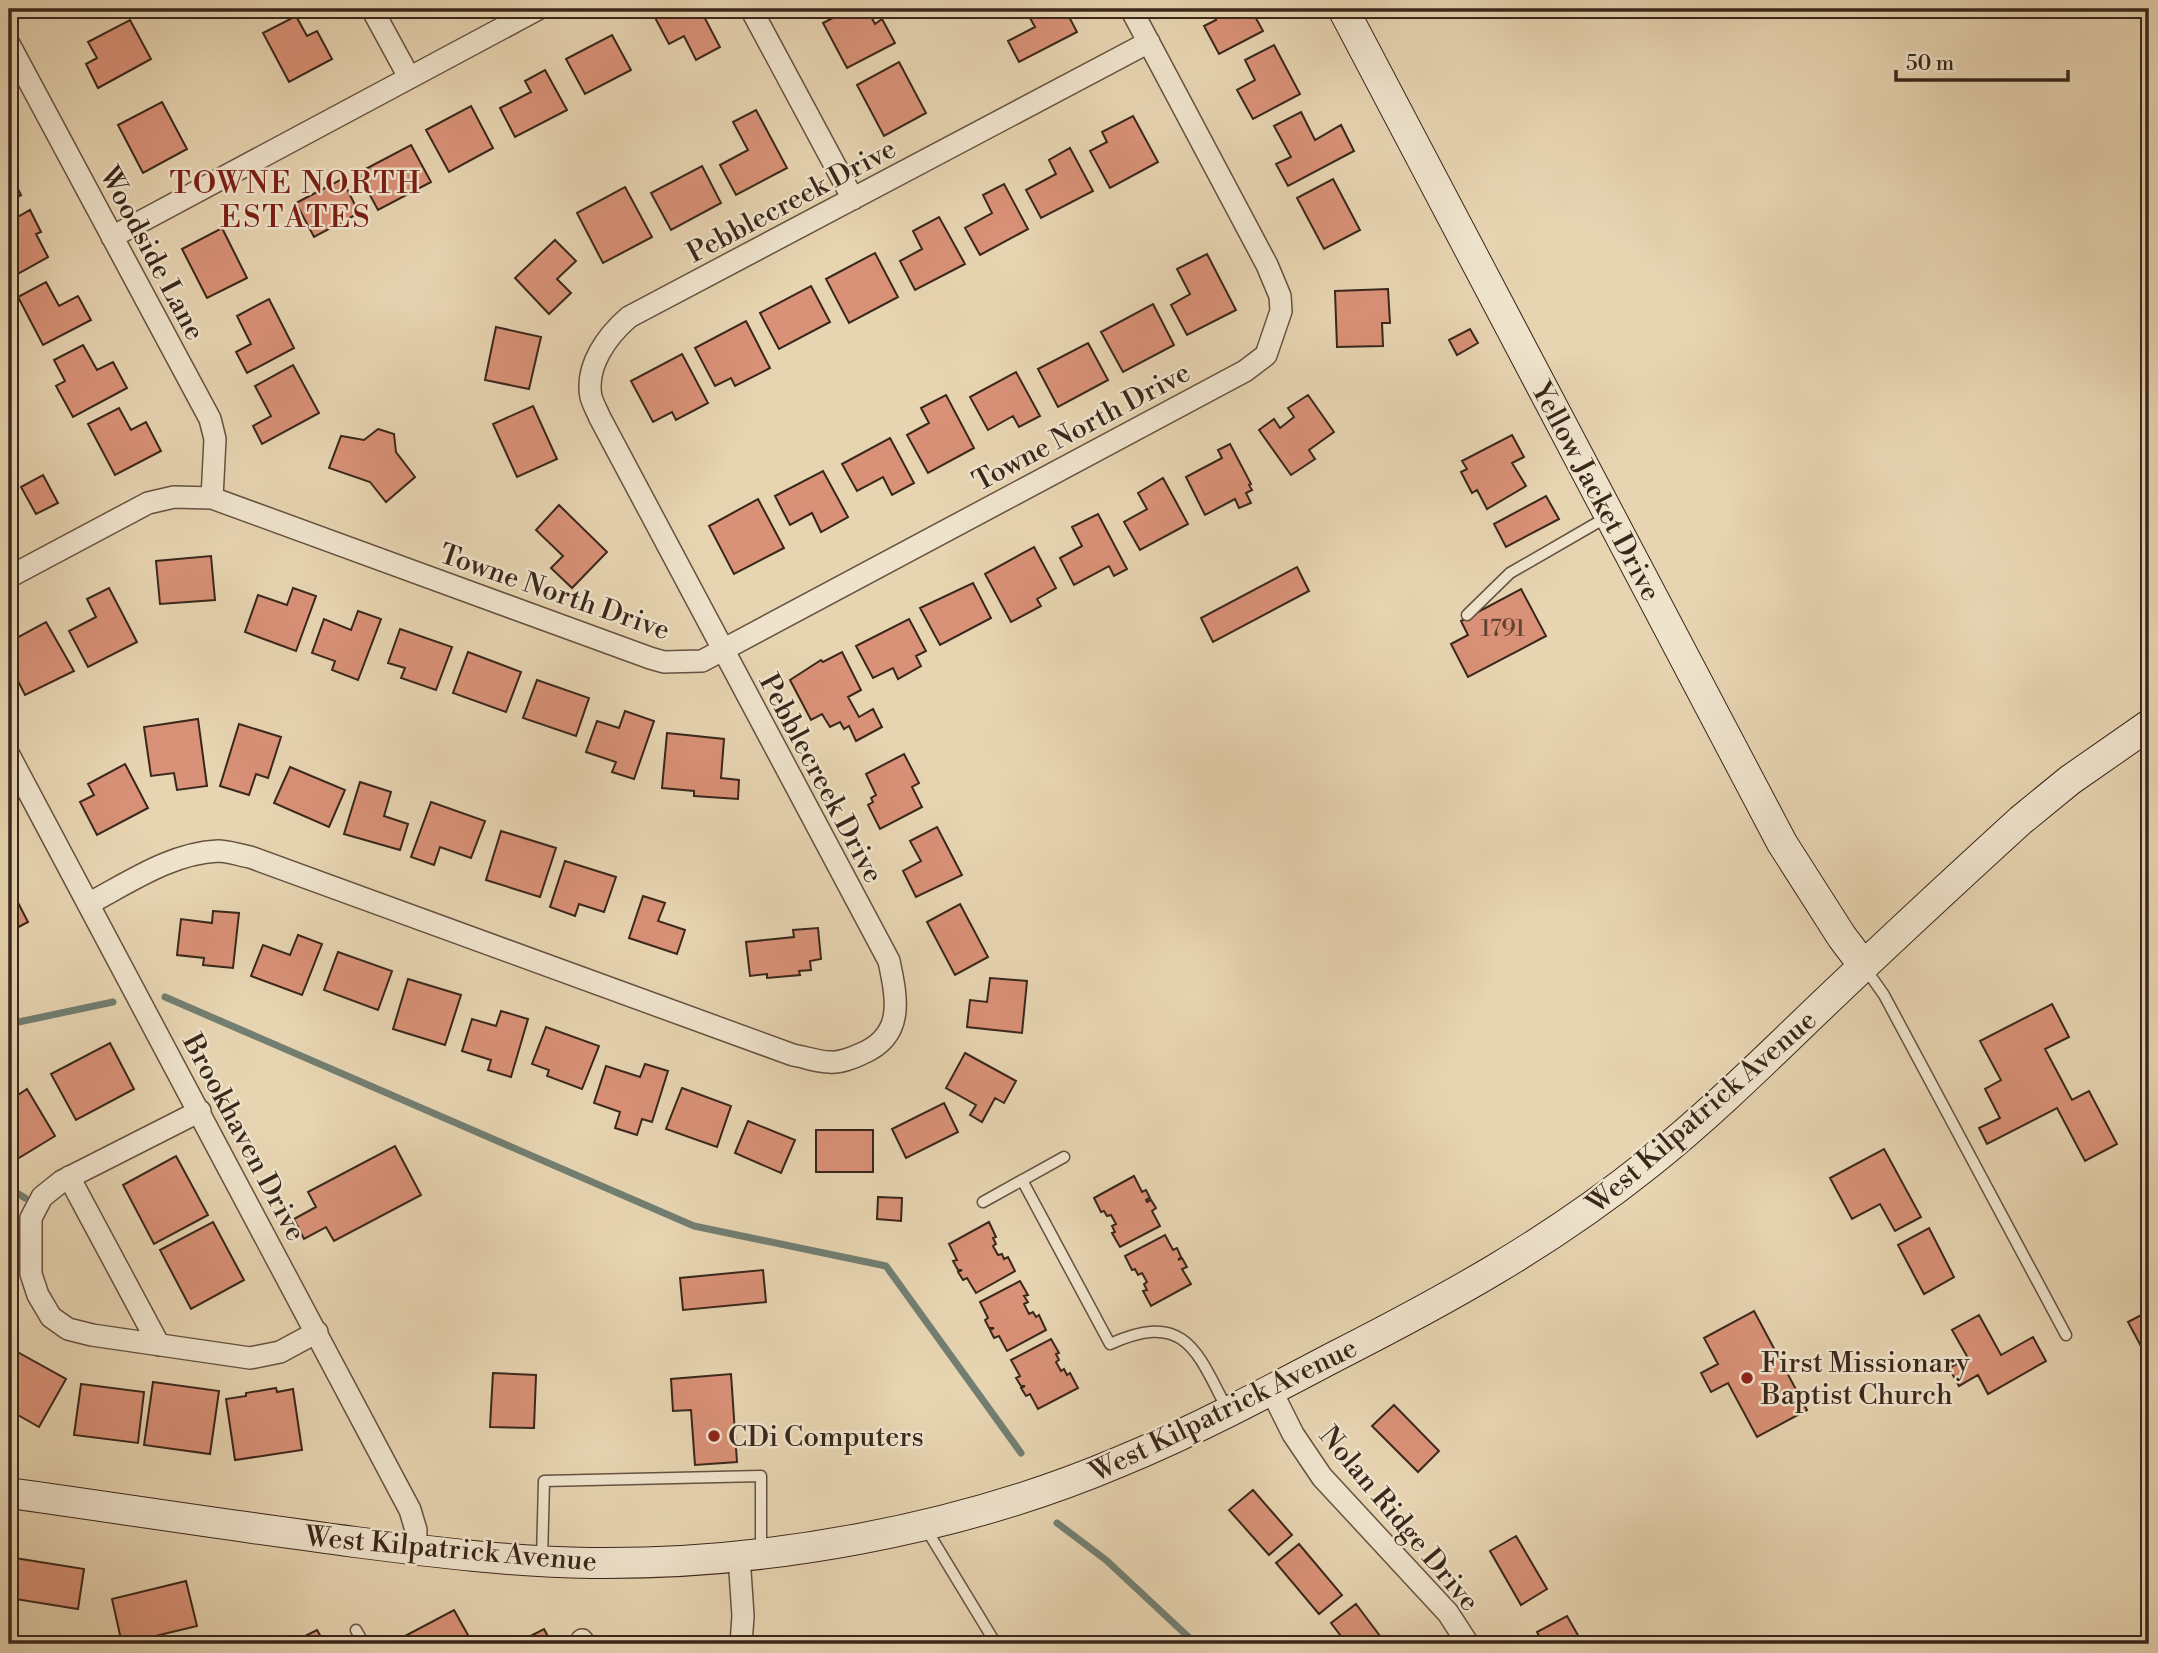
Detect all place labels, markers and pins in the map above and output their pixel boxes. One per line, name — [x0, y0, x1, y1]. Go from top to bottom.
place label: First Missionary Baptist Church — [1760, 1346, 1970, 1413]
marker: First Missionary Baptist Church — [1739, 1370, 1755, 1386]
place label: CDi Computers — [728, 1420, 924, 1455]
marker: CDi Computers — [706, 1428, 722, 1444]

